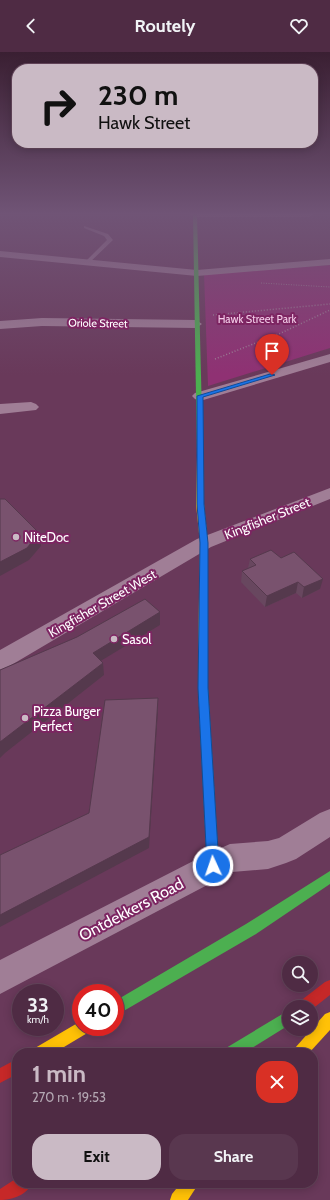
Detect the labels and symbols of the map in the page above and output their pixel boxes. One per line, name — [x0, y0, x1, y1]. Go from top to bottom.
park label: Hawk Street Park — [218, 312, 296, 326]
street label: Oriole Street — [68, 315, 128, 331]
pin — [255, 334, 289, 375]
street label: Kingfisher Street — [222, 493, 313, 542]
place label: NiteDoc — [24, 529, 69, 545]
marker: NiteDoc — [11, 532, 21, 542]
street label: Kingfisher Street West — [45, 565, 159, 640]
place label: Sasol — [122, 631, 151, 647]
marker: Sasol — [109, 634, 119, 644]
place label: Pizza Burger Perfect — [33, 703, 101, 734]
marker: Pizza Burger Perfect — [20, 713, 30, 723]
position arrow — [192, 845, 234, 887]
street label: Ontdekkers Road — [76, 874, 187, 945]
speed limit sign: 40 — [72, 984, 124, 1036]

